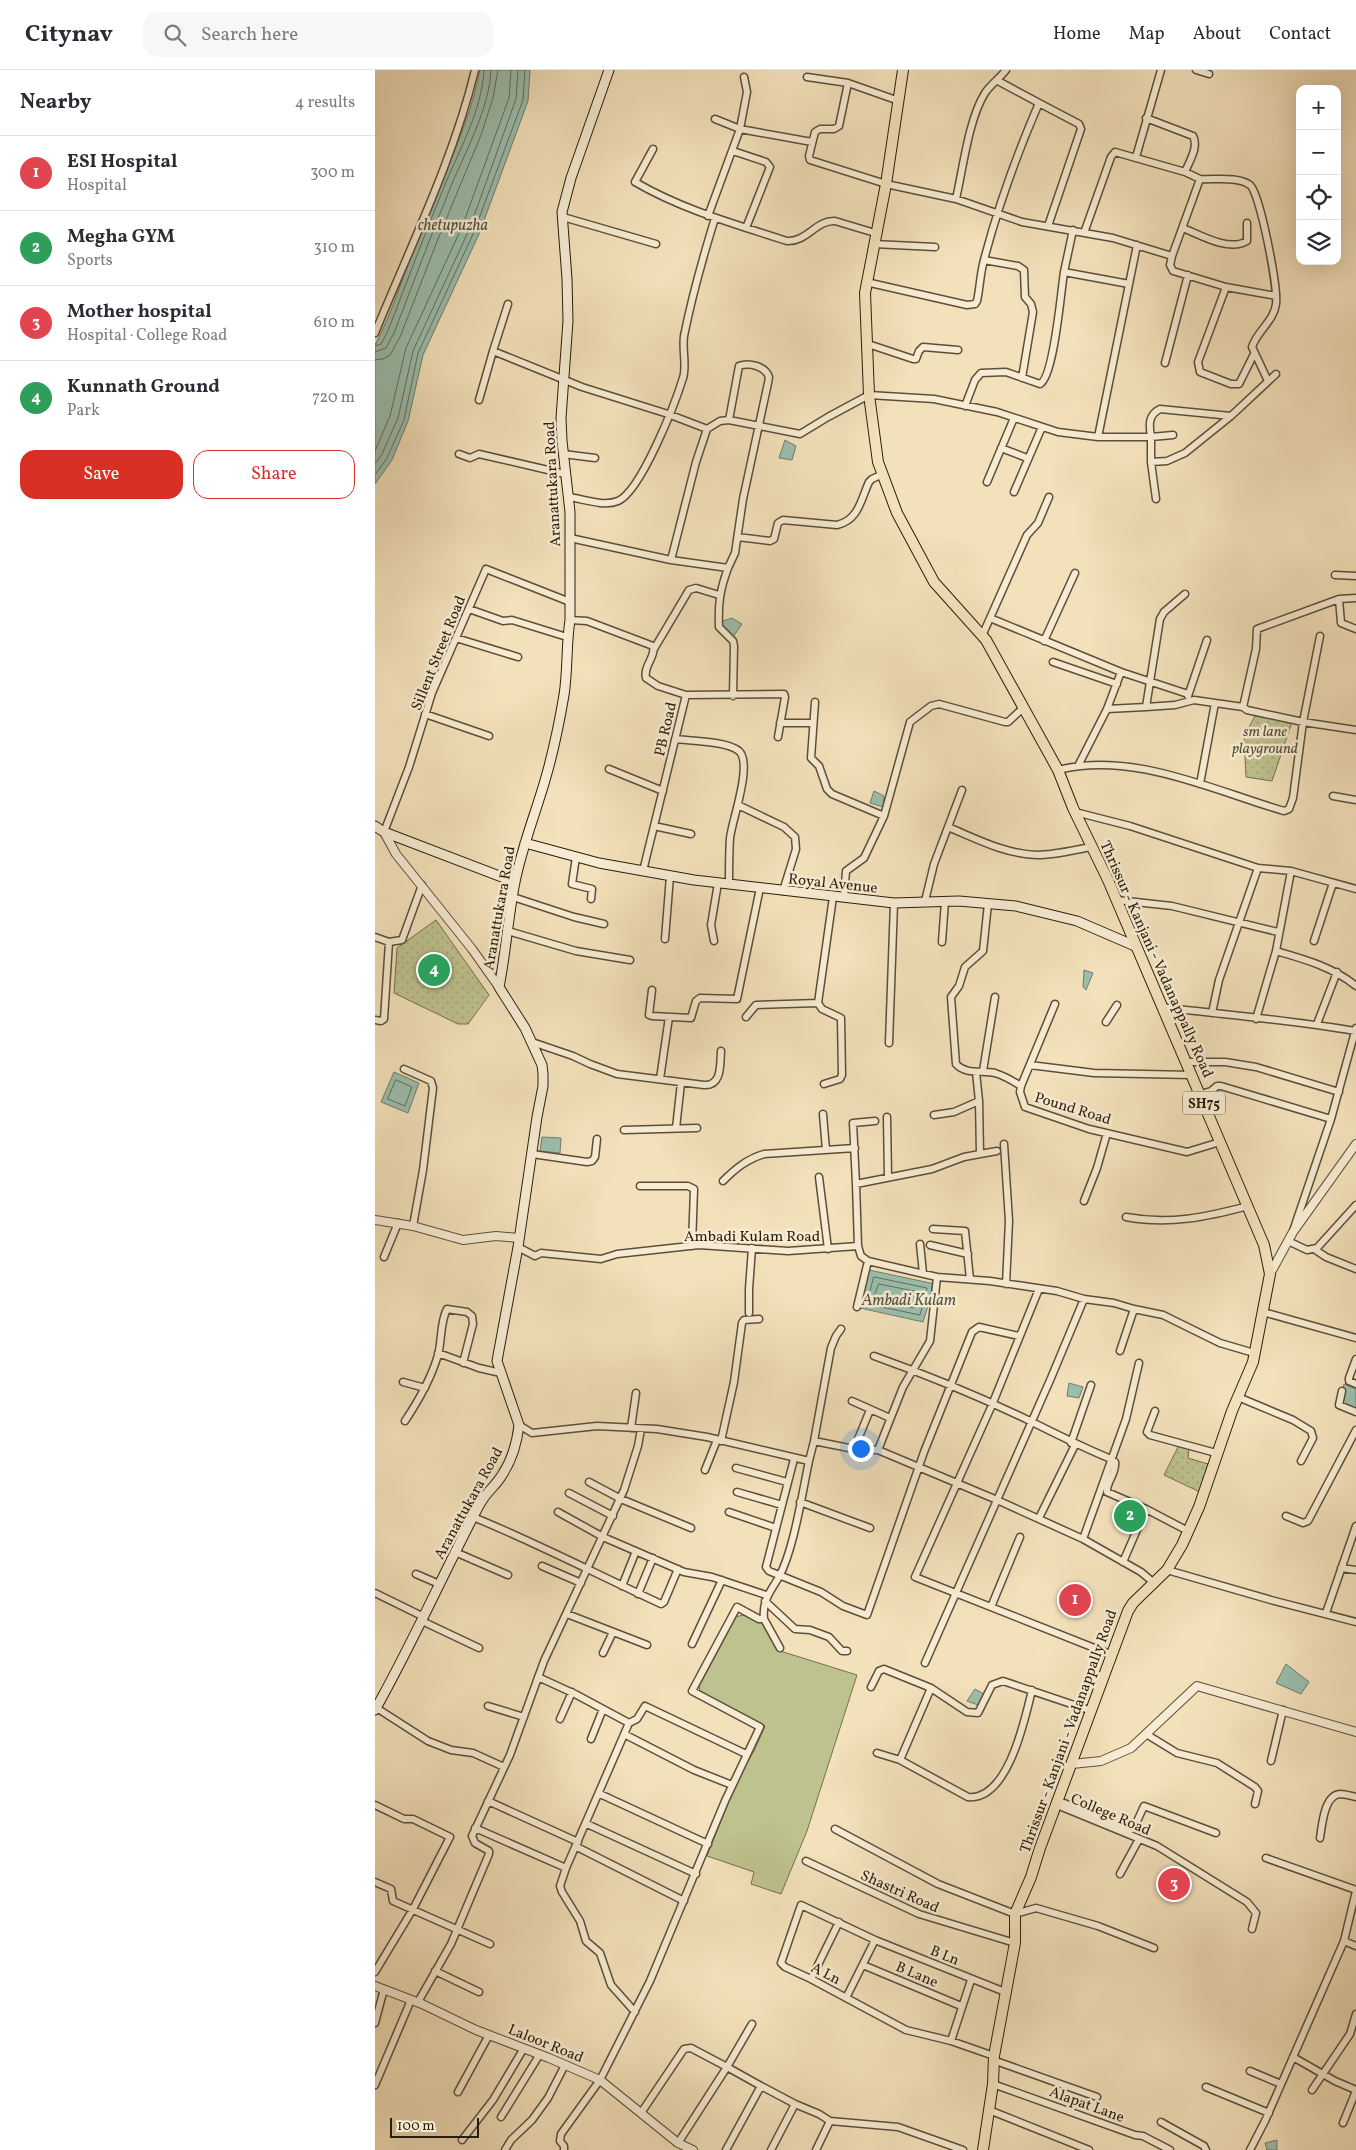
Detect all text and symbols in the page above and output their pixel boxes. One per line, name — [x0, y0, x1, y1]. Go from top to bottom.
search box — [143, 12, 493, 57]
text: Citynav — [25, 18, 113, 52]
icon: search — [161, 21, 189, 49]
text: Search here — [201, 22, 298, 48]
text: Home — [1053, 22, 1101, 47]
text: Map — [1129, 22, 1165, 47]
text: About — [1193, 22, 1241, 47]
text: Contact — [1269, 22, 1331, 47]
map controls — [1296, 85, 1341, 265]
button: + — [1296, 85, 1341, 130]
text: Nearby — [20, 88, 91, 117]
text: 4 results — [295, 92, 355, 114]
button: − — [1296, 130, 1341, 175]
text: ESI Hospital — [67, 149, 177, 175]
text: 1 — [33, 162, 39, 184]
text: 300 m — [310, 162, 355, 184]
text: Hospital — [67, 175, 127, 197]
button: locate — [1296, 175, 1341, 220]
water label: chetupuzha — [418, 215, 489, 237]
button: layers — [1296, 220, 1341, 265]
text: Megha GYM — [67, 224, 175, 250]
text: 2 — [32, 237, 40, 259]
text: 310 m — [314, 237, 355, 259]
text: Sports — [67, 250, 113, 272]
text: Mother hospital — [67, 299, 212, 325]
text: 3 — [32, 312, 40, 334]
text: 610 m — [314, 312, 355, 334]
text: Hospital · College Road — [67, 325, 227, 347]
text: Kunnath Ground — [67, 374, 220, 400]
text: 4 — [31, 387, 41, 409]
text: 720 m — [312, 387, 355, 409]
text: Park — [67, 400, 100, 422]
street label: Aranattukara Road — [540, 421, 567, 547]
button: Save — [20, 450, 183, 499]
button: Share — [193, 450, 355, 499]
street label: Sillent Street Road — [407, 593, 472, 714]
street label: PB Road — [650, 700, 683, 758]
park label: sm lane playground — [1232, 722, 1298, 760]
street label: Thrissur - Kanjani - Vadanappally Road — [1094, 838, 1218, 1081]
street label: Aranattukara Road — [479, 845, 522, 972]
street label: Royal Avenue — [787, 869, 879, 900]
pin: 4 — [418, 951, 450, 989]
street label: Pound Road — [1032, 1088, 1113, 1131]
road number: SH75 — [1183, 1091, 1225, 1114]
street label: Ambadi Kulam Road — [684, 1227, 820, 1248]
water label: Ambadi Kulam — [861, 1290, 956, 1312]
your location — [848, 1436, 874, 1462]
street label: Aranattukara Road — [430, 1444, 509, 1564]
pin: 2 — [1114, 1497, 1146, 1535]
pin: 1 — [1059, 1581, 1091, 1619]
street label: Thrissur - Kanjani - Vadanappally Road — [1016, 1607, 1123, 1856]
street label: College Road — [1067, 1789, 1154, 1842]
pin: 3 — [1158, 1865, 1190, 1903]
street label: Shastri Road — [857, 1866, 942, 1919]
street label: B Ln — [927, 1941, 962, 1972]
street label: B Lane — [892, 1957, 941, 1994]
street label: A Ln — [807, 1958, 844, 1991]
street label: Laloor Road — [505, 2020, 586, 2069]
street label: Alapat Lane — [1046, 2082, 1127, 2129]
scale bar — [390, 2115, 479, 2138]
text: 100 m — [397, 2117, 435, 2136]

